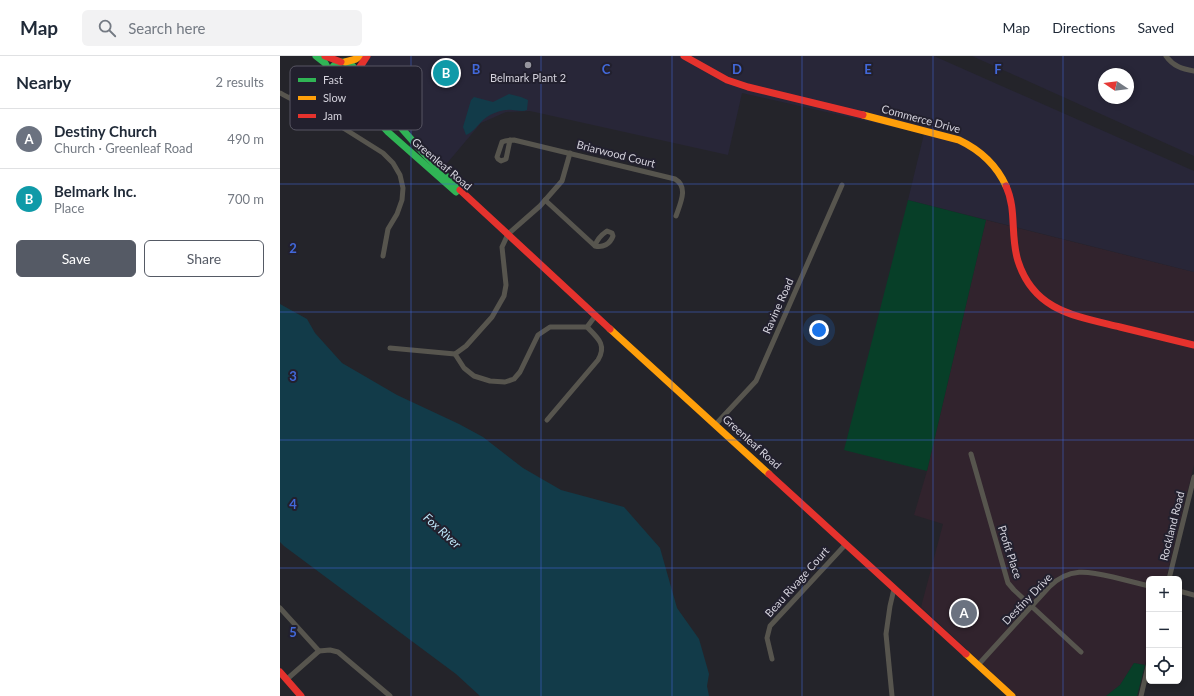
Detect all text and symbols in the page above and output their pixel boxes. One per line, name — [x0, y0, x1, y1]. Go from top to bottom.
search box — [82, 10, 362, 46]
text: Map — [20, 16, 58, 39]
icon: search — [96, 17, 118, 39]
text: Search here — [128, 19, 206, 37]
text: Map — [1003, 19, 1030, 36]
text: Directions — [1052, 19, 1115, 36]
text: Saved — [1137, 19, 1174, 36]
pin: B — [433, 58, 459, 88]
marker: Belmark Plant 2 — [523, 60, 533, 70]
text: B — [472, 61, 481, 77]
text: C — [602, 61, 611, 77]
text: D — [732, 61, 742, 77]
text: E — [864, 61, 872, 77]
text: F — [994, 61, 1002, 77]
legend — [290, 66, 422, 130]
north arrow — [1098, 68, 1134, 104]
place label: Belmark Plant 2 — [490, 71, 566, 84]
text: Nearby — [16, 72, 71, 93]
text: Fast — [323, 73, 343, 86]
text: 2 results — [216, 74, 264, 90]
text: Slow — [323, 91, 347, 104]
street label: Commerce Drive — [880, 102, 962, 135]
text: Jam — [323, 109, 342, 122]
text: Destiny Church — [54, 122, 157, 140]
text: A — [24, 131, 34, 147]
text: 490 m — [227, 131, 264, 147]
street label: Greenleaf Road — [410, 135, 475, 192]
street label: Briarwood Court — [575, 137, 657, 170]
text: Church · Greenleaf Road — [54, 140, 193, 156]
text: Belmark Inc. — [54, 182, 137, 200]
text: B — [25, 191, 33, 207]
text: 700 m — [227, 191, 264, 207]
text: Place — [54, 200, 84, 216]
button: Save — [16, 240, 136, 277]
button: Share — [144, 240, 264, 277]
text: 2 — [289, 240, 297, 256]
street label: Ravine Road — [759, 276, 796, 336]
your location — [809, 320, 829, 340]
text: 3 — [289, 368, 297, 384]
street label: Greenleaf Road — [720, 412, 784, 471]
street label: Rockland Road — [1157, 490, 1186, 562]
text: 4 — [289, 496, 297, 512]
water label: Fox River — [420, 510, 465, 552]
street label: Profit Place — [996, 524, 1025, 580]
street label: Beau Rivage Court — [762, 544, 831, 619]
street label: Destiny Drive — [999, 570, 1054, 627]
map controls — [1146, 576, 1182, 684]
button: + — [1146, 576, 1182, 612]
pin: A — [951, 598, 977, 628]
button: − — [1146, 612, 1182, 648]
text: 5 — [289, 624, 297, 640]
button: locate — [1146, 648, 1182, 684]

